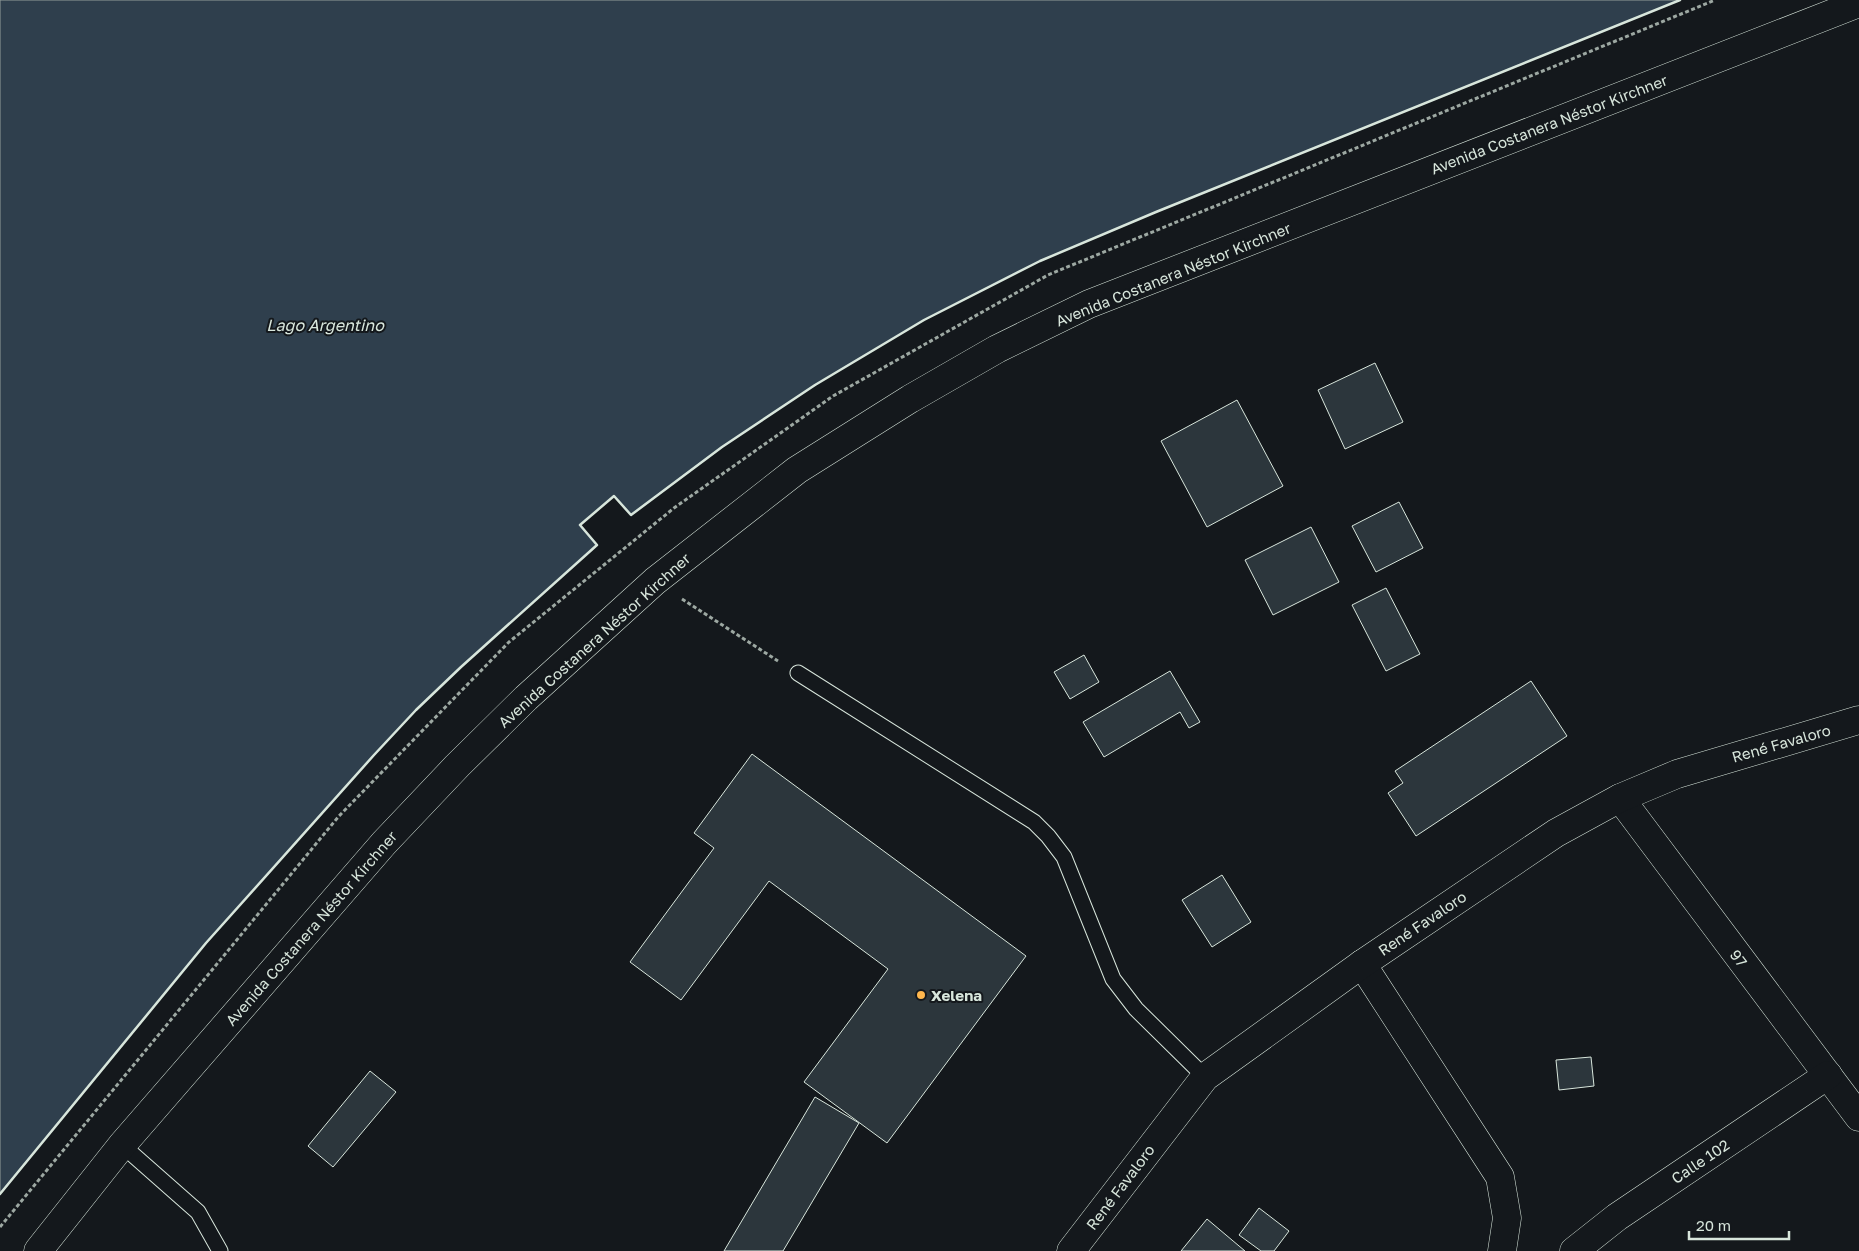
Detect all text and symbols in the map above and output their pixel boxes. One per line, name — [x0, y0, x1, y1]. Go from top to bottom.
street label: Avenida Costanera Néstor Kirchner — [1428, 70, 1670, 178]
street label: Avenida Costanera Néstor Kirchner — [1053, 218, 1293, 330]
water label: Lago Argentino — [266, 315, 385, 335]
street label: Avenida Costanera Néstor Kirchner — [494, 549, 694, 731]
street label: René Favaloro — [1729, 720, 1833, 766]
street label: Avenida Costanera Néstor Kirchner — [222, 827, 401, 1029]
street label: René Favaloro — [1375, 887, 1469, 959]
street label: 97 — [1727, 946, 1751, 970]
place label: Xelena — [931, 986, 982, 1004]
marker: Xelena — [915, 989, 927, 1001]
street label: Calle 102 — [1668, 1135, 1732, 1187]
street label: René Favaloro — [1082, 1141, 1158, 1233]
scale bar — [1689, 1208, 1789, 1240]
text: 20 m — [1696, 1216, 1731, 1234]

